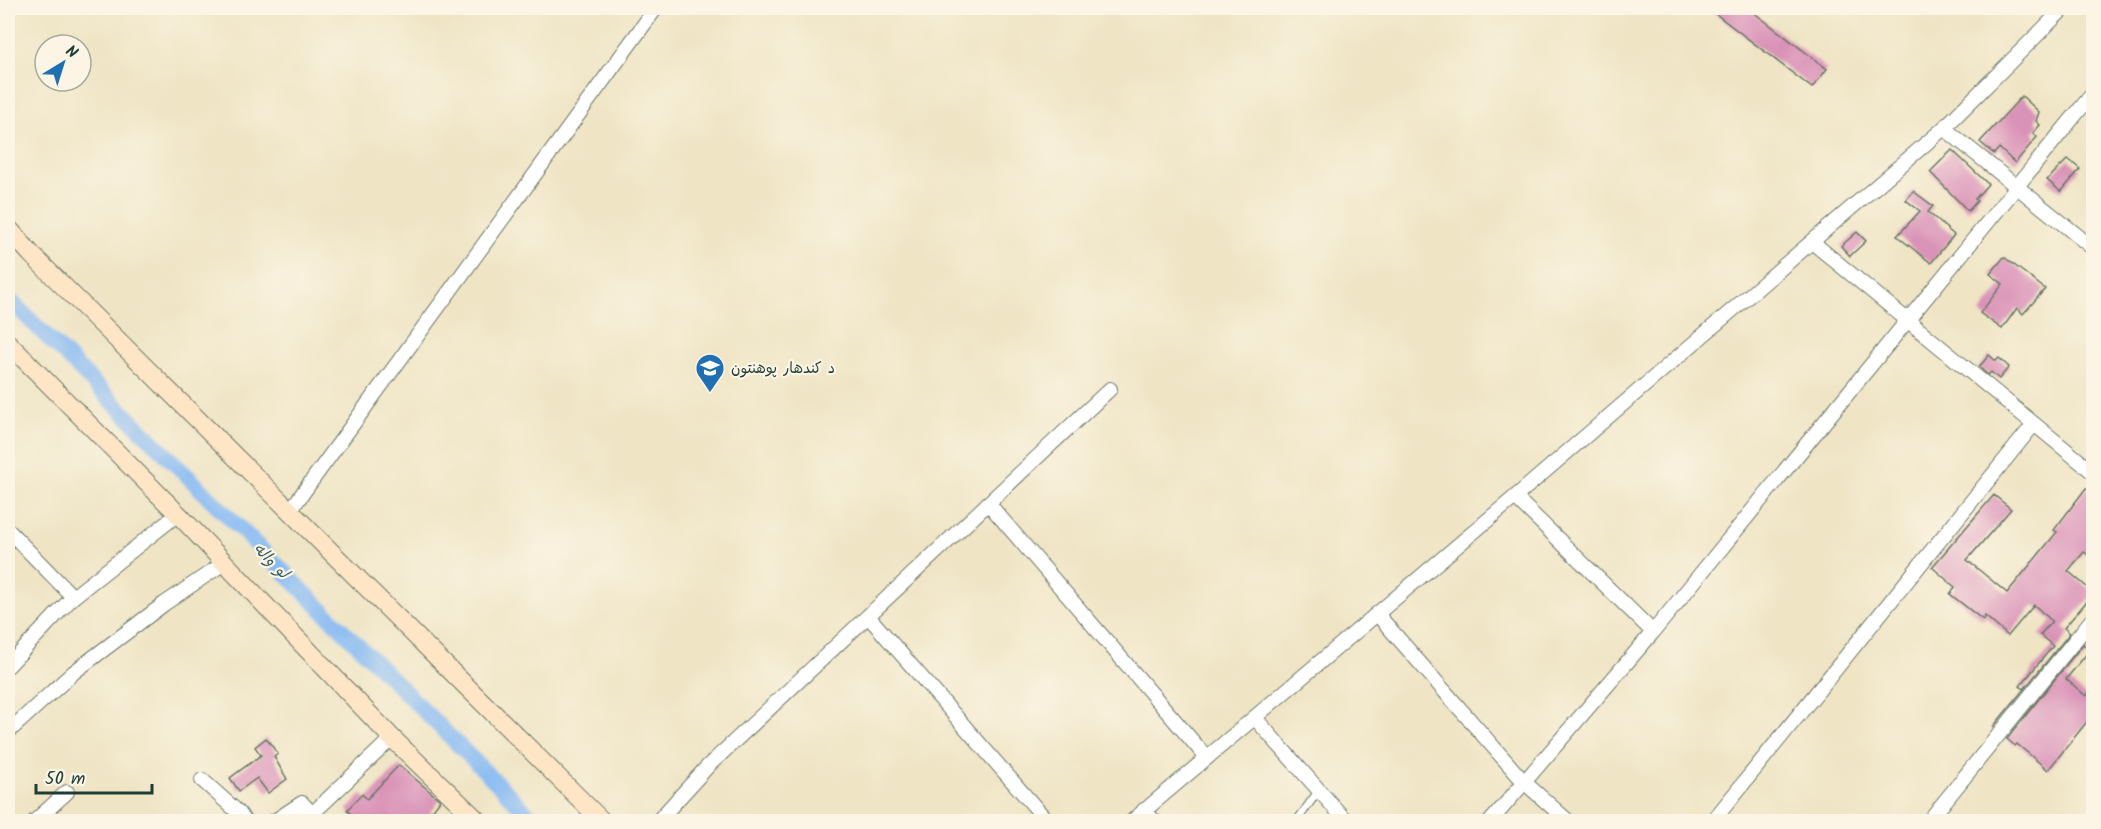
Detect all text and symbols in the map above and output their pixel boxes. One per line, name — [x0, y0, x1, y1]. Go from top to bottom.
north arrow — [33, 33, 93, 93]
text: N — [60, 39, 83, 65]
school or university icon: د کندهار پوهنتون — [694, 352, 726, 394]
place label: د کندهار پوهنتون — [731, 357, 835, 381]
water label: لو واله — [247, 537, 297, 587]
scale bar — [36, 757, 152, 795]
text: 50 m — [45, 765, 85, 794]

